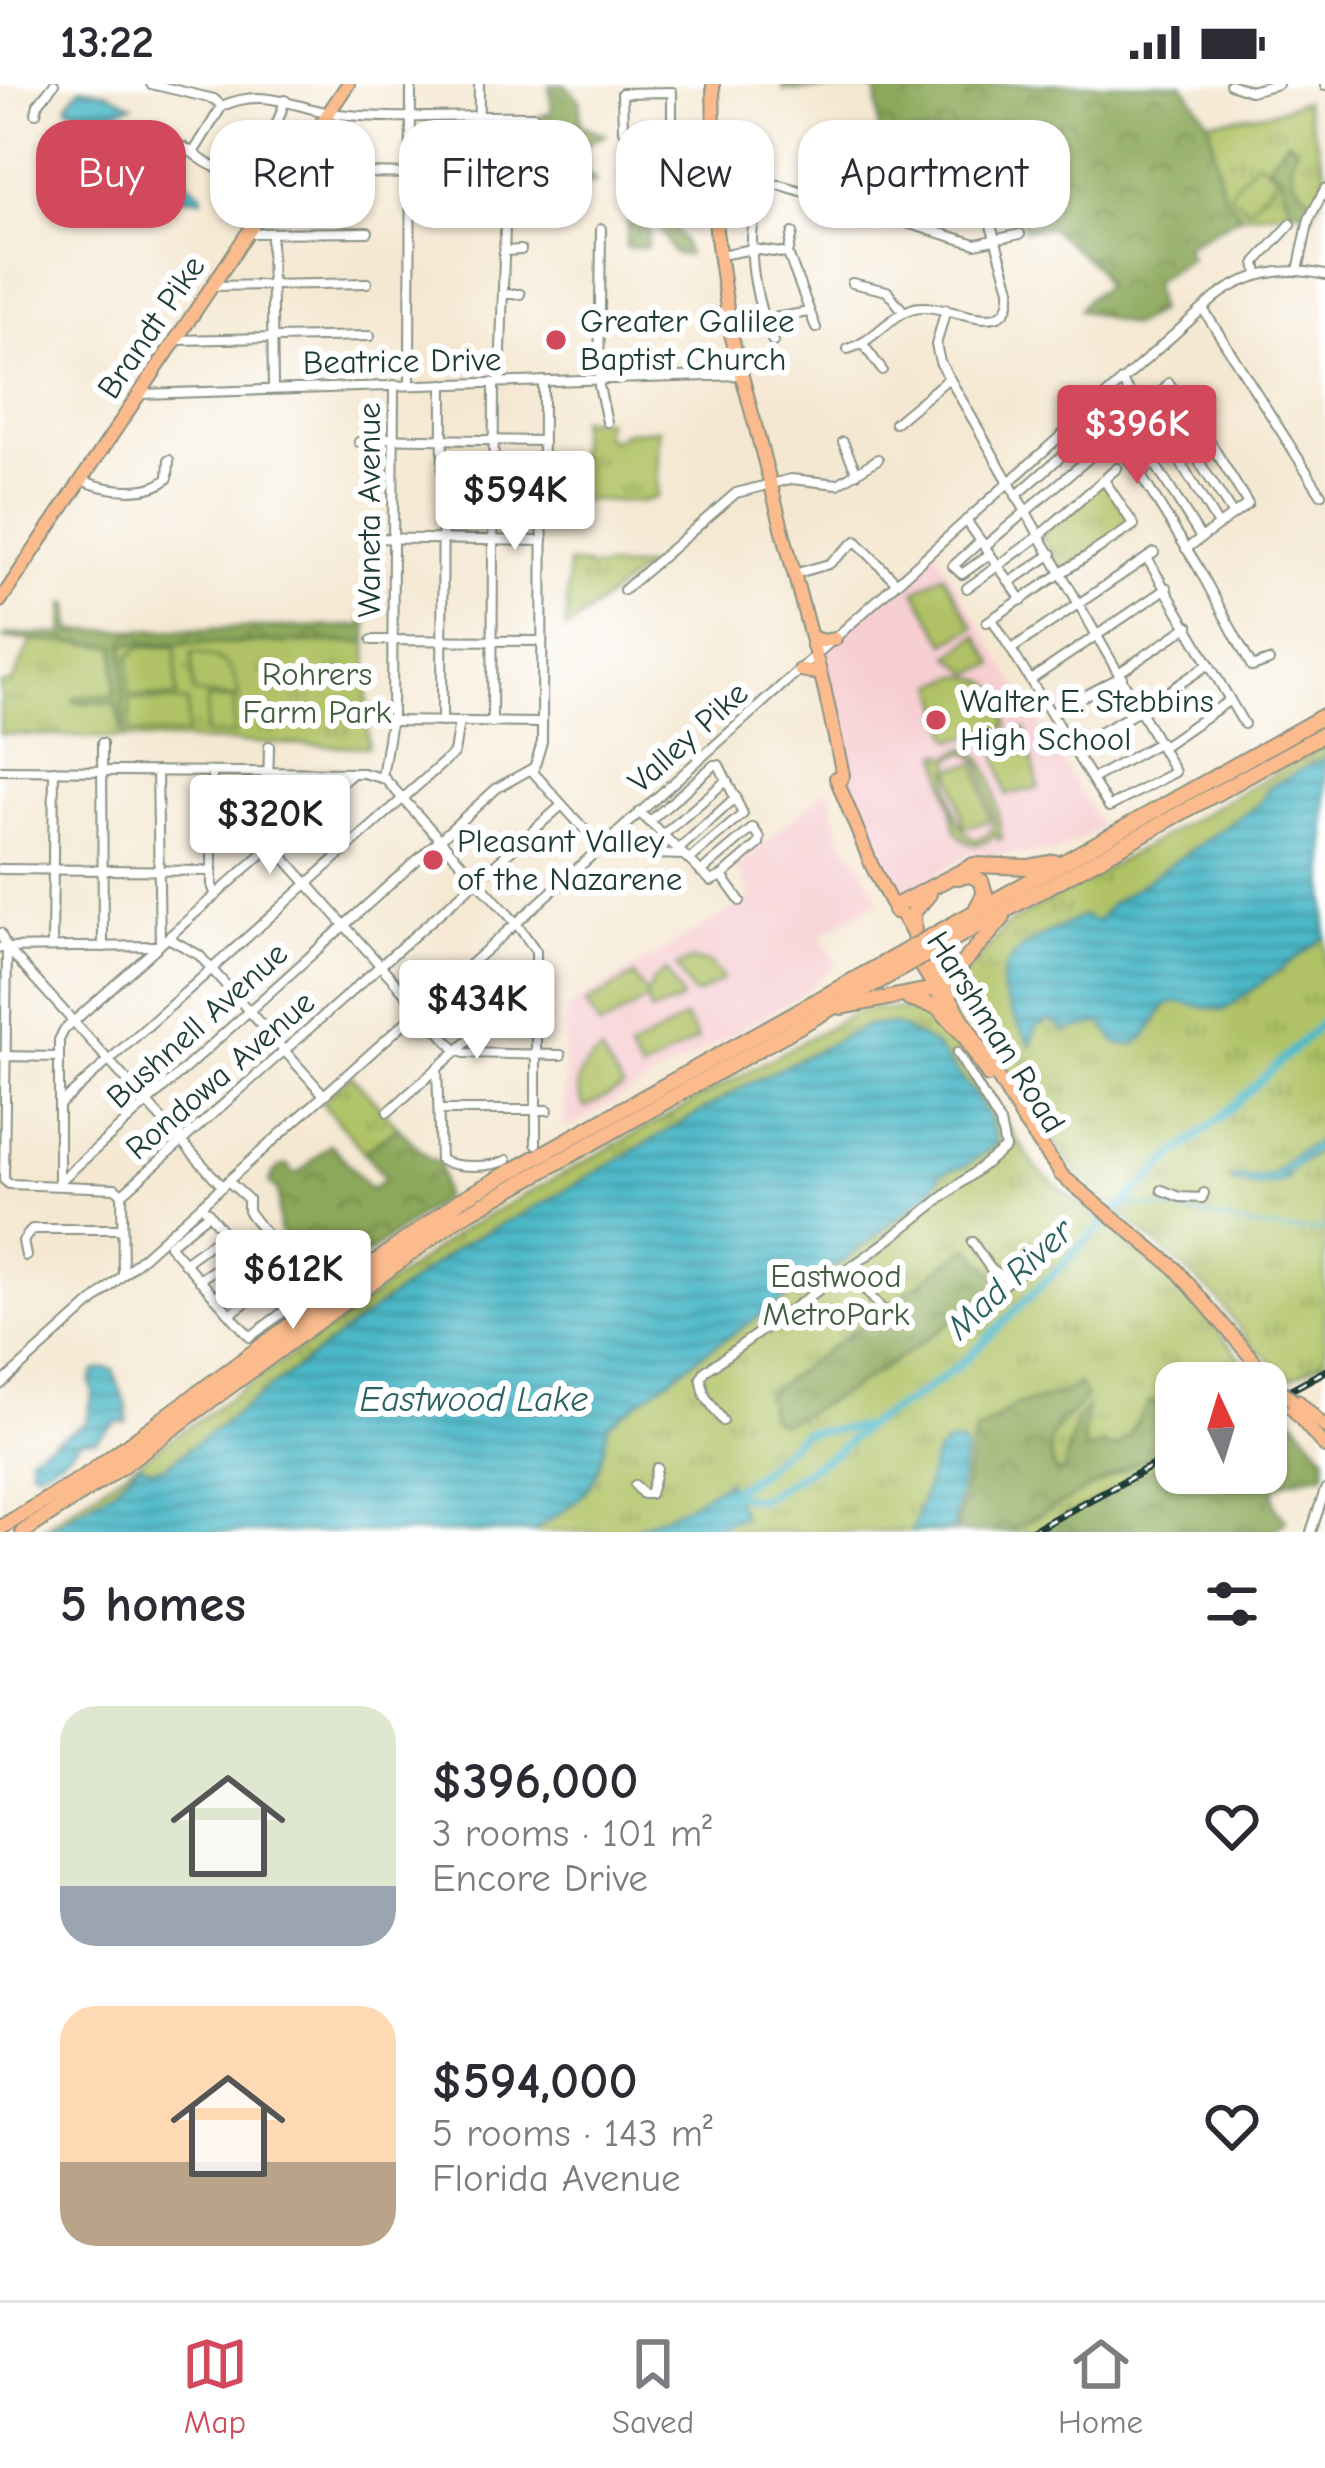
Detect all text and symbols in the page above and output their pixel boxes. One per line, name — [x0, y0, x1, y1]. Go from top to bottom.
text: 13:22 — [60, 16, 154, 68]
chip: Buy — [36, 120, 186, 228]
chip: Rent — [210, 120, 375, 228]
chip: Filters — [399, 120, 592, 228]
chip: New — [616, 120, 774, 228]
chip: Apartment — [798, 120, 1070, 228]
street label: Brandt Pike — [89, 248, 213, 406]
place label: Greater Galilee Baptist Church — [580, 302, 794, 378]
marker: Greater Galilee Baptist Church — [543, 327, 569, 353]
street label: Beatrice Drive — [302, 340, 502, 382]
pin: $396K — [1053, 385, 1221, 487]
text: $396K — [1084, 401, 1190, 446]
street label: Waneta Avenue — [350, 402, 388, 618]
pin: $594K — [431, 451, 599, 553]
text: $594K — [463, 467, 567, 512]
park label: Rohrers Farm Park — [243, 655, 391, 731]
street label: Valley Pike — [621, 674, 755, 800]
place label: Walter E. Stebbins High School — [960, 682, 1214, 758]
marker: Walter E. Stebbins High School — [923, 707, 949, 733]
pin: $320K — [186, 775, 354, 877]
text: $320K — [217, 791, 323, 836]
place label: Pleasant Valley of the Nazarene — [457, 822, 682, 898]
marker: Pleasant Valley of the Nazarene — [420, 847, 446, 873]
street label: Harshman Road — [919, 924, 1073, 1140]
street label: Bushnell Avenue — [99, 934, 295, 1116]
pin: $434K — [393, 960, 561, 1062]
text: $434K — [426, 976, 528, 1021]
street label: Rondowa Avenue — [118, 983, 322, 1167]
water label: Mad River — [938, 1209, 1083, 1348]
pin: $612K — [209, 1230, 377, 1332]
text: $612K — [243, 1246, 343, 1291]
park label: Eastwood MetroPark — [763, 1257, 909, 1333]
north arrow — [1155, 1362, 1287, 1494]
map controls — [1155, 1362, 1287, 1494]
water label: Eastwood Lake — [360, 1379, 588, 1420]
icon: filters — [1199, 1571, 1265, 1637]
text: 5 homes — [60, 1575, 246, 1634]
text: $396,000 — [432, 1752, 638, 1811]
icon: home — [156, 1754, 300, 1898]
icon: heart — [1199, 1793, 1265, 1859]
text: 3 rooms · 101 m² — [432, 1811, 712, 1856]
text: Encore Drive — [432, 1856, 648, 1901]
text: $594,000 — [432, 2052, 638, 2111]
icon: home — [156, 2054, 300, 2198]
icon: heart — [1199, 2093, 1265, 2159]
text: 5 rooms · 143 m² — [432, 2111, 713, 2156]
text: Florida Avenue — [432, 2156, 681, 2201]
tab: Map — [182, 2331, 248, 2441]
tab: Saved — [612, 2331, 694, 2441]
tab: Home — [1058, 2331, 1143, 2441]

